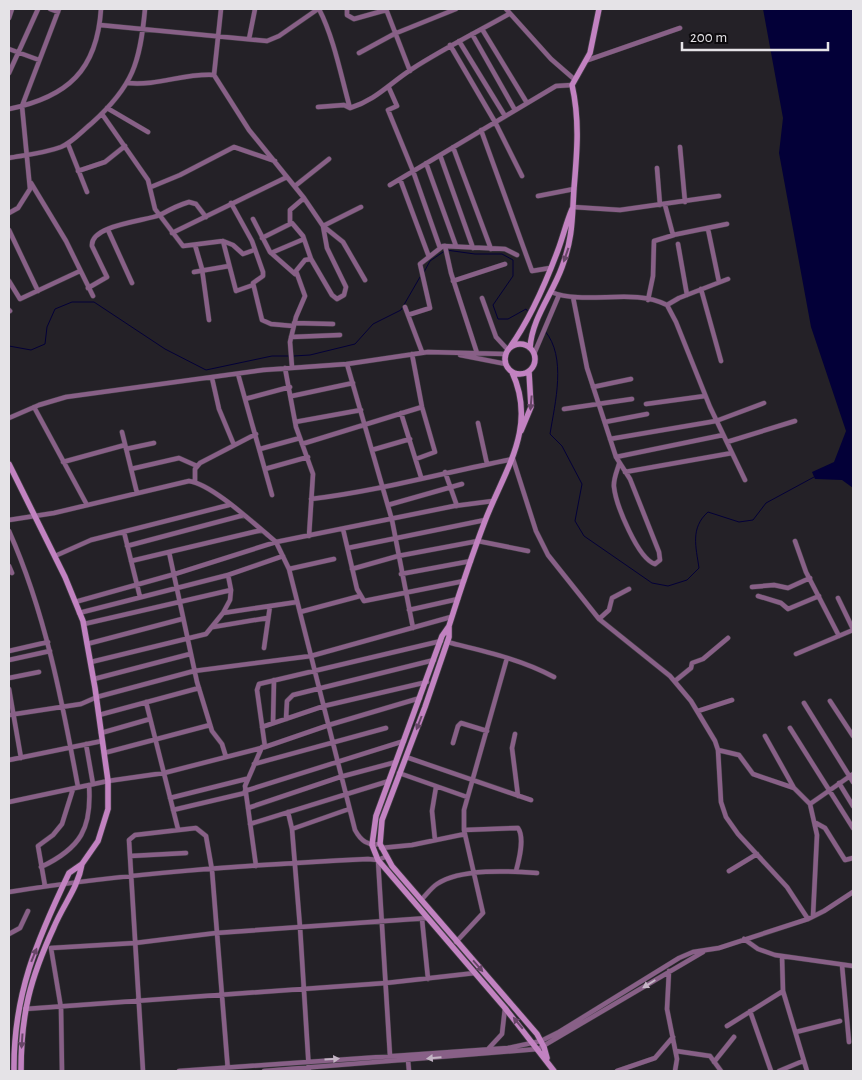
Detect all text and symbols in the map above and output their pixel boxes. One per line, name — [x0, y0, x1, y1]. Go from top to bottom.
scale bar — [682, 20, 828, 52]
text: 200 m — [690, 30, 727, 45]
one-way arrow — [562, 248, 570, 263]
one-way arrow — [527, 396, 535, 412]
one-way arrow — [415, 715, 422, 730]
one-way arrow — [30, 948, 38, 962]
one-way arrow — [472, 959, 483, 972]
one-way arrow — [642, 979, 655, 988]
one-way arrow — [512, 1017, 523, 1030]
one-way arrow — [18, 1033, 26, 1049]
one-way arrow — [426, 1054, 442, 1062]
one-way arrow — [325, 1055, 341, 1063]

